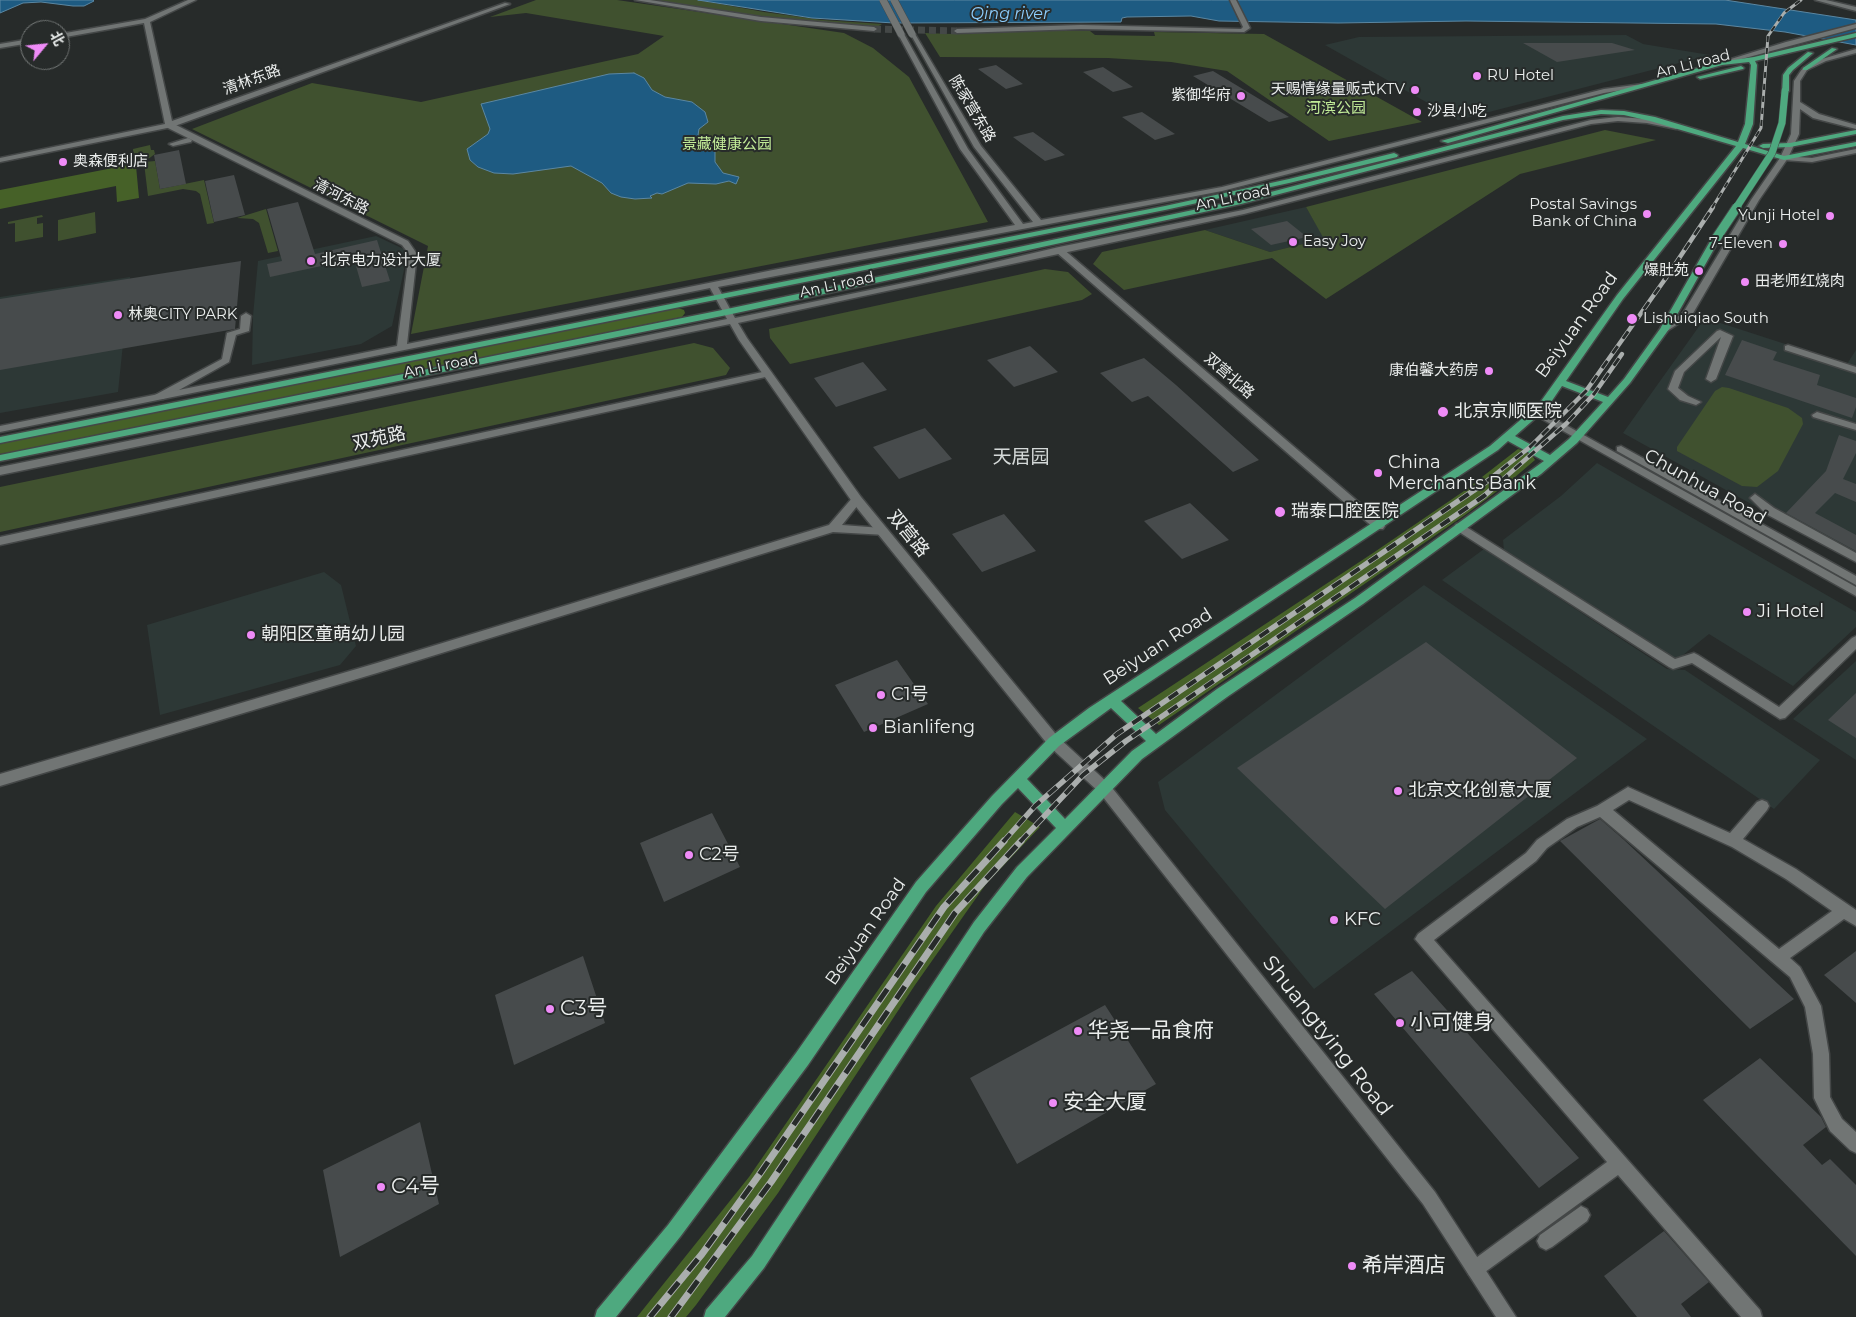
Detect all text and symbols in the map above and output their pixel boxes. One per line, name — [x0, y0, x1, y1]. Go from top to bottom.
water label: Qing river — [971, 4, 1049, 24]
north arrow — [20, 20, 70, 70]
text: 北 — [46, 28, 69, 49]
street label: An Li road — [1654, 46, 1732, 82]
street label: 清林东路 — [221, 61, 283, 99]
place label: RU Hotel — [1487, 67, 1554, 85]
marker: RU Hotel — [1471, 70, 1483, 82]
street label: 陈家营东路 — [945, 72, 999, 146]
place label: 天赐情缘量贩式KTV — [1271, 81, 1405, 99]
marker: 天赐情缘量贩式KTV — [1409, 84, 1421, 96]
place label: 紫御华府 — [1171, 87, 1231, 105]
marker: 紫御华府 — [1235, 90, 1247, 102]
park label: 河滨公园 — [1306, 100, 1366, 118]
place label: 沙县小吃 — [1427, 103, 1487, 121]
marker: 沙县小吃 — [1411, 106, 1423, 118]
park label: 景藏健康公园 — [682, 136, 772, 154]
place label: 奥森便利店 — [73, 153, 148, 171]
marker: 奥森便利店 — [57, 156, 69, 168]
street label: 清河东路 — [310, 175, 372, 219]
street label: An Li road — [1194, 181, 1272, 215]
place label: Postal Savings Bank of China — [1529, 196, 1637, 231]
place label: Yunji Hotel — [1738, 207, 1820, 225]
marker: Postal Savings Bank of China — [1641, 208, 1653, 220]
marker: Yunji Hotel — [1824, 210, 1836, 222]
place label: Easy Joy — [1303, 233, 1366, 251]
place label: 7-Eleven — [1709, 235, 1773, 253]
marker: Easy Joy — [1287, 236, 1299, 248]
marker: 7-Eleven — [1777, 238, 1789, 250]
place label: 北京电力设计大厦 — [321, 252, 441, 270]
marker: 北京电力设计大厦 — [305, 255, 317, 267]
place label: 爆肚苑 — [1644, 262, 1689, 280]
marker: 爆肚苑 — [1693, 265, 1705, 277]
street label: An Li road — [798, 268, 876, 302]
street label: Beiyuan Road — [1531, 268, 1623, 382]
place label: 田老师红烧肉 — [1755, 273, 1845, 291]
marker: 田老师红烧肉 — [1739, 276, 1751, 288]
place label: 林奥CITY PARK — [128, 306, 238, 324]
marker: 林奥CITY PARK — [112, 309, 124, 321]
place label: Lishuiqiao South — [1643, 310, 1769, 328]
marker: Lishuiqiao South — [1625, 312, 1639, 326]
street label: An Li road — [402, 350, 480, 382]
street label: 双营北路 — [1200, 350, 1258, 402]
place label: 康伯馨大药房 — [1389, 362, 1479, 380]
marker: 康伯馨大药房 — [1483, 365, 1495, 377]
place label: 北京京顺医院 — [1454, 401, 1562, 423]
marker: 北京京顺医院 — [1436, 405, 1450, 419]
street label: 双苑路 — [350, 423, 408, 455]
street label: Chunhua Road — [1640, 445, 1770, 529]
district label: 天居园 — [993, 446, 1049, 468]
place label: China Merchants Bank — [1388, 452, 1536, 494]
marker: China Merchants Bank — [1372, 467, 1384, 479]
place label: 瑞泰口腔医院 — [1291, 501, 1399, 523]
marker: 瑞泰口腔医院 — [1273, 505, 1287, 519]
street label: 双营路 — [883, 506, 933, 562]
place label: Ji Hotel — [1757, 601, 1824, 623]
street label: Beiyuan Road — [1099, 604, 1217, 690]
marker: Ji Hotel — [1741, 606, 1753, 618]
place label: 朝阳区童萌幼儿园 — [261, 624, 405, 646]
marker: 朝阳区童萌幼儿园 — [245, 629, 257, 641]
place label: C1号 — [891, 684, 928, 706]
marker: C1号 — [875, 689, 887, 701]
place label: Bianlifeng — [883, 717, 975, 739]
marker: Bianlifeng — [867, 722, 879, 734]
place label: 北京文化创意大厦 — [1408, 780, 1552, 802]
marker: 北京文化创意大厦 — [1392, 785, 1404, 797]
place label: C2号 — [699, 844, 740, 866]
marker: C2号 — [683, 849, 695, 861]
street label: Beiyuan Road — [821, 874, 911, 990]
place label: KFC — [1344, 909, 1381, 931]
marker: KFC — [1328, 914, 1340, 926]
street label: Shuangtying Road — [1257, 951, 1397, 1121]
place label: C3号 — [560, 996, 608, 1022]
marker: C3号 — [544, 1003, 556, 1015]
place label: 小可健身 — [1410, 1010, 1494, 1036]
marker: 小可健身 — [1394, 1017, 1406, 1029]
place label: 华尧一品食府 — [1088, 1018, 1214, 1044]
marker: 华尧一品食府 — [1072, 1025, 1084, 1037]
place label: 安全大厦 — [1063, 1090, 1147, 1116]
marker: 安全大厦 — [1047, 1097, 1059, 1109]
place label: C4号 — [391, 1174, 440, 1200]
marker: C4号 — [375, 1181, 387, 1193]
place label: 希岸酒店 — [1362, 1253, 1446, 1279]
marker: 希岸酒店 — [1346, 1260, 1358, 1272]

